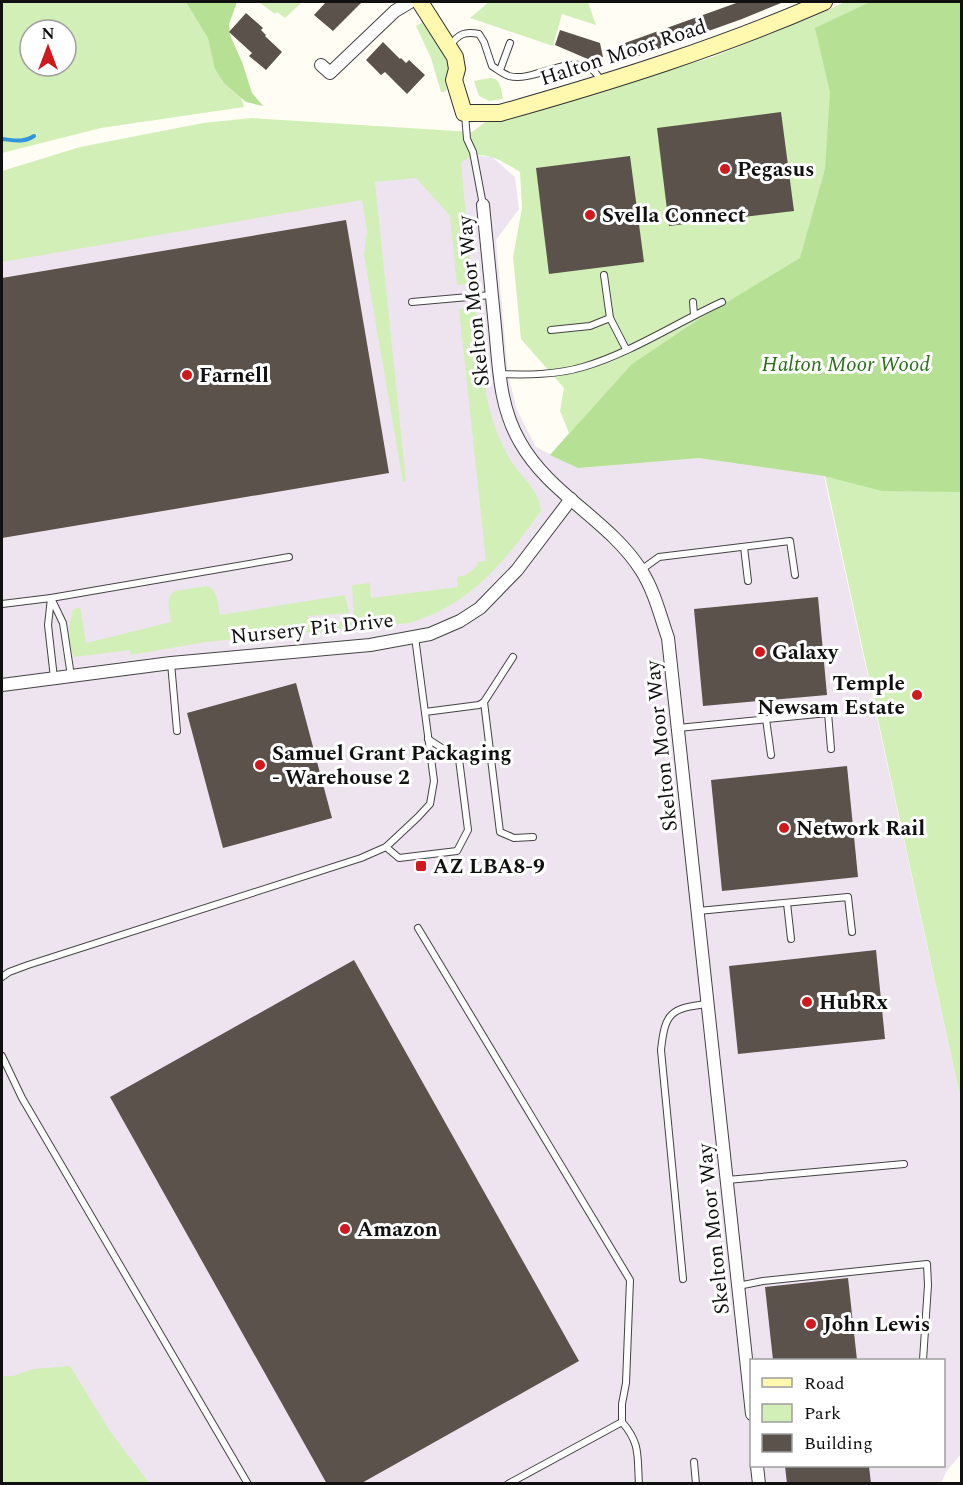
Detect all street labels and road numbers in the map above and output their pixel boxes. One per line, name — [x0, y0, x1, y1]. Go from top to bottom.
street label: Halton Moor Road — [536, 11, 711, 95]
street label: Skelton Moor Way — [449, 213, 499, 388]
street label: Nursery Pit Drive — [229, 605, 395, 653]
street label: Skelton Moor Way — [637, 658, 687, 833]
street label: Skelton Moor Way — [689, 1141, 739, 1316]

